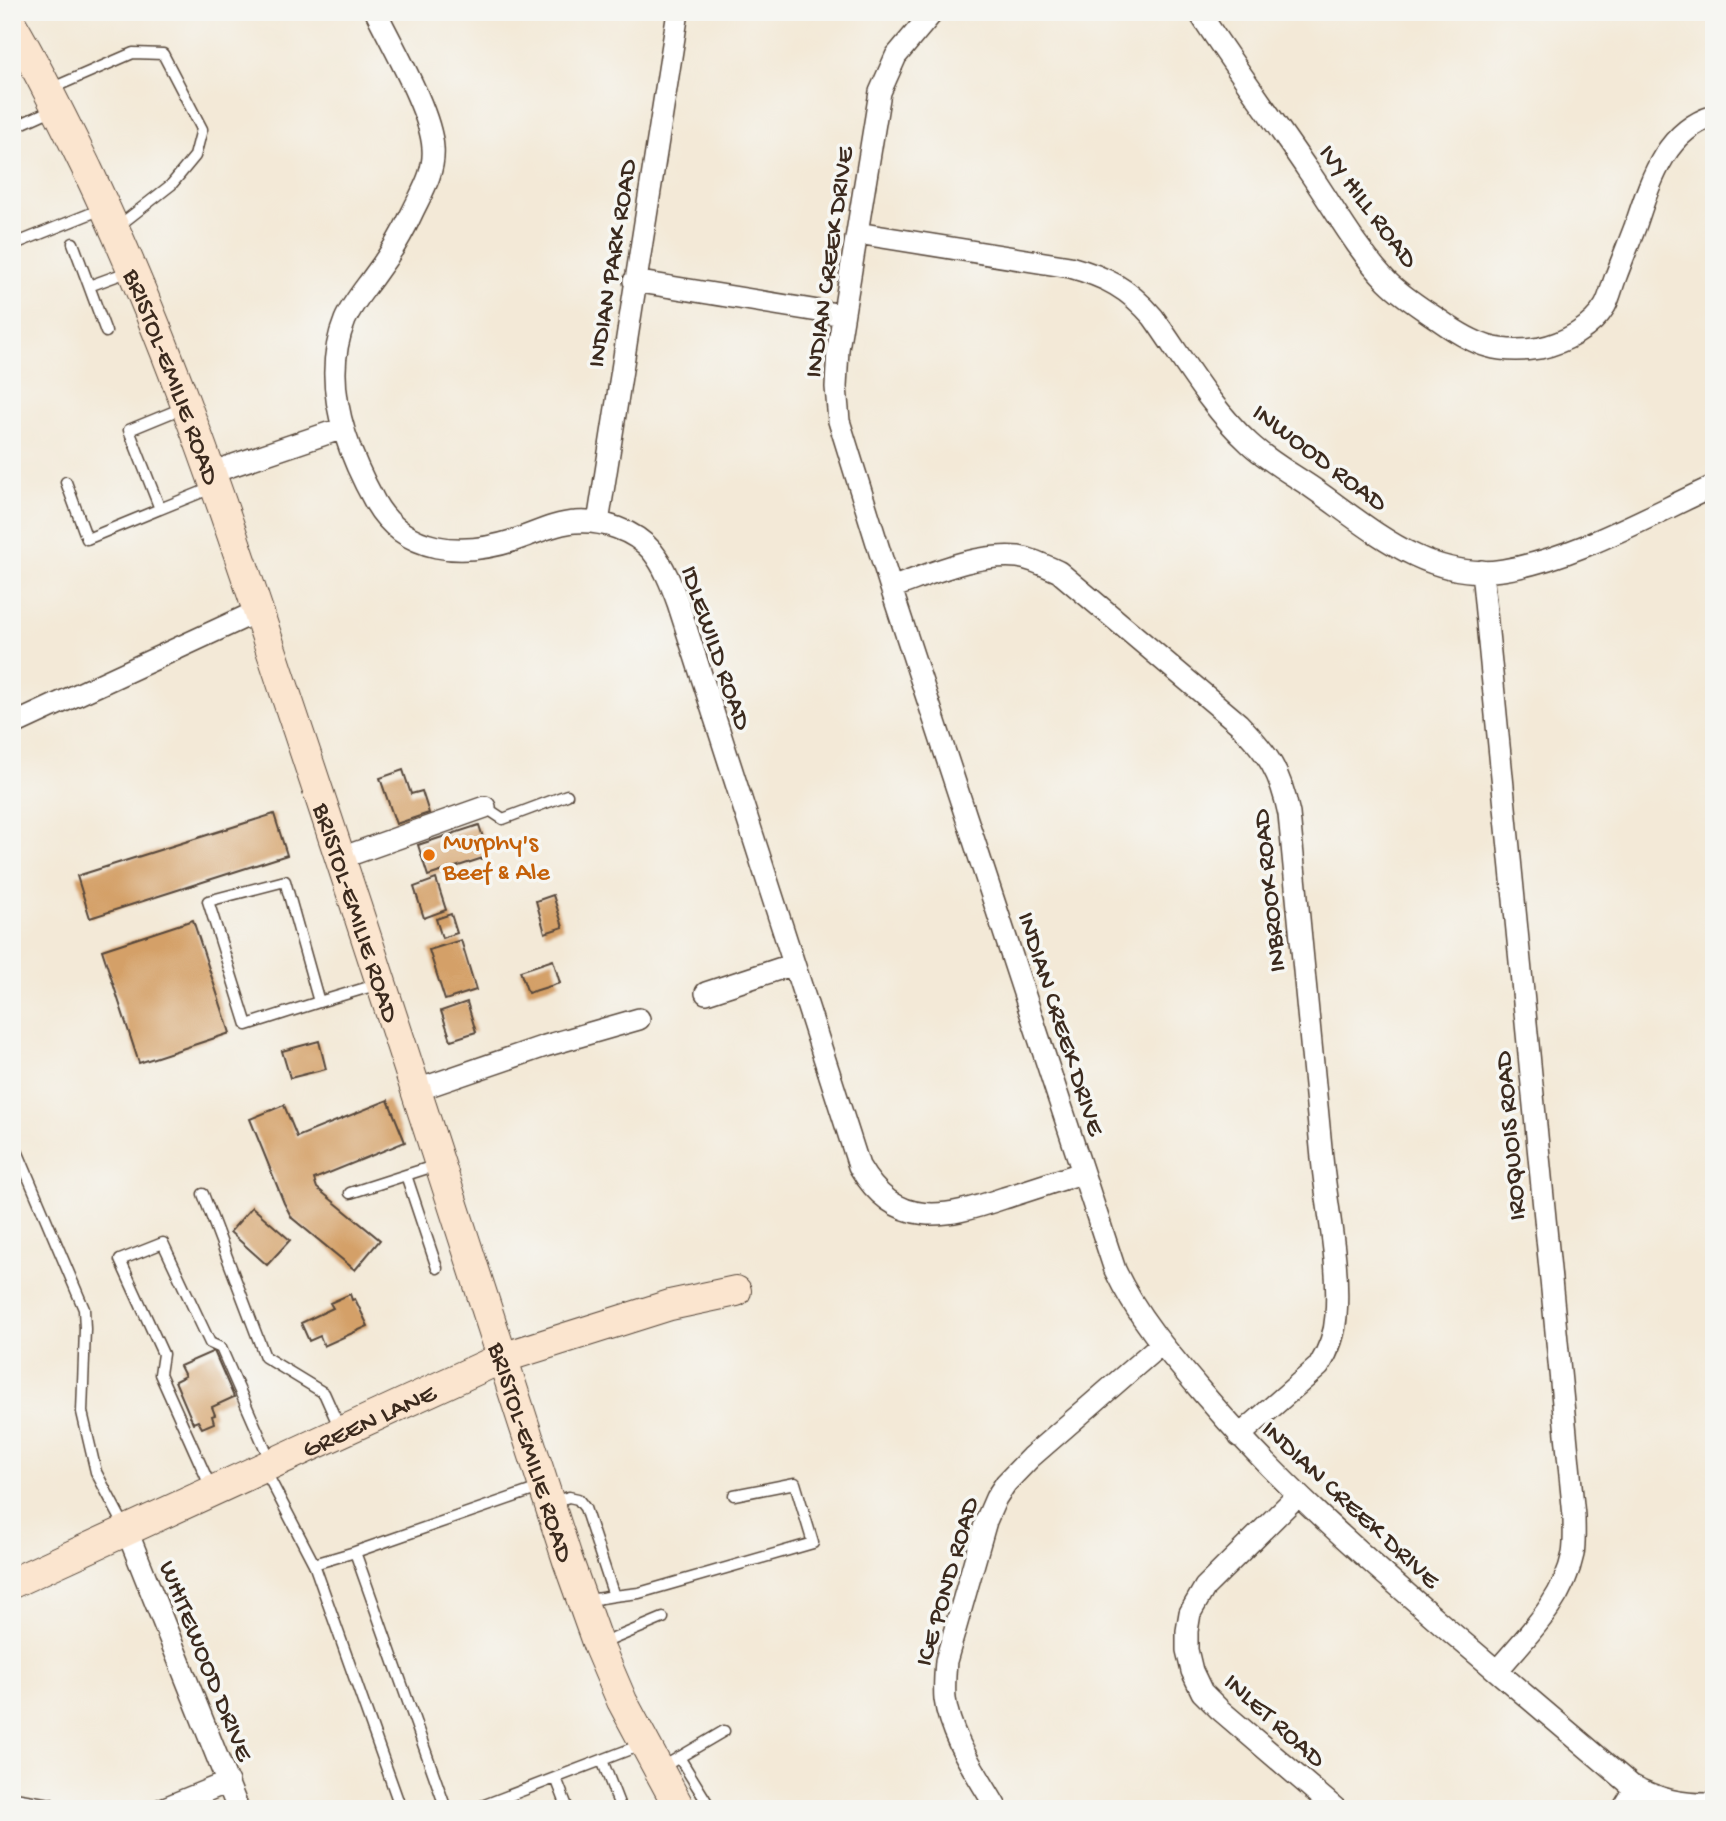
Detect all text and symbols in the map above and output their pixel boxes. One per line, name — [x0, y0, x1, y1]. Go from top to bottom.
street label: IVY HILL ROAD — [1310, 140, 1423, 276]
street label: INDIAN CREEK DRIVE — [800, 144, 863, 380]
street label: INDIAN PARK ROAD — [583, 157, 646, 370]
street label: BRISTOL-EMILIE ROAD — [113, 264, 225, 490]
street label: INWOOD ROAD — [1245, 399, 1392, 521]
street label: IDLEWILD ROAD — [671, 562, 756, 735]
street label: BRISTOL-EMILIE ROAD — [303, 799, 404, 1027]
street label: INBROOK ROAD — [1248, 808, 1295, 973]
place label: Murphy's Beef & Ale — [442, 829, 550, 890]
marker: Murphy's Beef & Ale — [421, 847, 437, 863]
street label: INDIAN CREEK DRIVE — [1008, 909, 1110, 1141]
street label: IROQUOIS ROAD — [1490, 1050, 1535, 1221]
street label: BRISTOL-EMILIE ROAD — [478, 1338, 578, 1567]
street label: GREEN LANE — [298, 1379, 443, 1468]
street label: INDIAN CREEK DRIVE — [1253, 1416, 1445, 1598]
street label: ICE POND ROAD — [910, 1494, 988, 1670]
street label: WHITEWOOD DRIVE — [149, 1557, 258, 1767]
street label: INLET ROAD — [1216, 1668, 1330, 1776]

